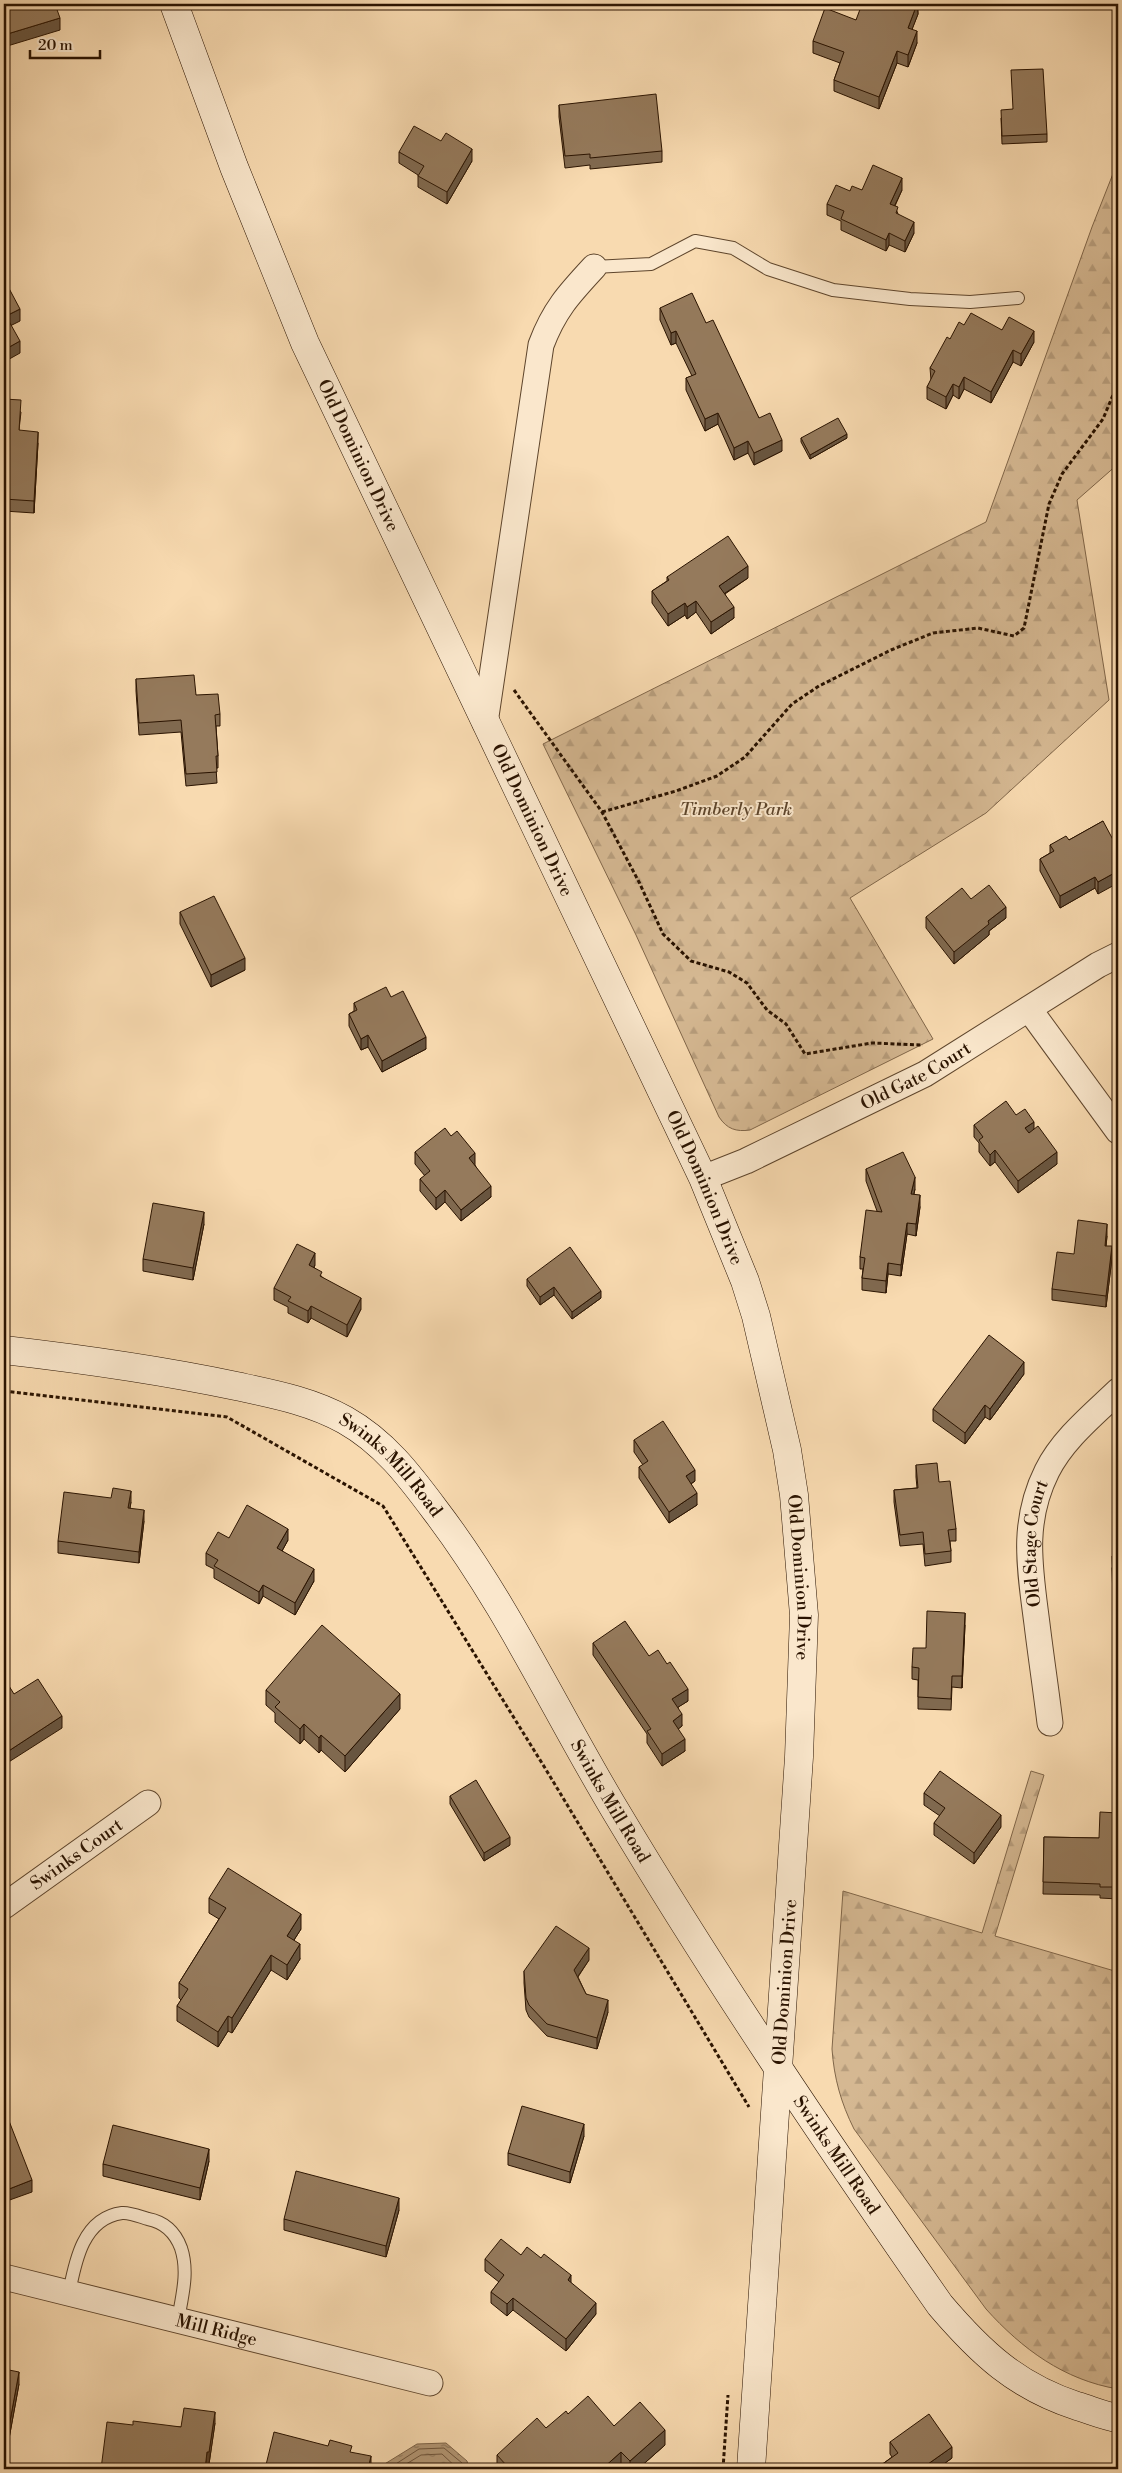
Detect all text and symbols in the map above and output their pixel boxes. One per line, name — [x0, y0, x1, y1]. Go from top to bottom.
scale bar — [30, 28, 100, 60]
text: 20 m — [38, 36, 73, 55]
street label: Old Dominion Drive — [312, 375, 405, 535]
street label: Old Dominion Drive — [486, 740, 579, 900]
park label: Timberly Park — [680, 798, 792, 821]
street label: Old Gate Court — [857, 1036, 976, 1115]
street label: Old Dominion Drive — [661, 1107, 749, 1268]
street label: Swinks Mill Road — [335, 1408, 448, 1522]
street label: Old Stage Court — [1018, 1476, 1053, 1609]
street label: Old Dominion Drive — [782, 1493, 816, 1661]
street label: Swinks Mill Road — [565, 1736, 656, 1868]
street label: Swinks Court — [26, 1813, 128, 1895]
street label: Old Dominion Drive — [768, 1898, 802, 2066]
street label: Swinks Mill Road — [788, 2091, 886, 2219]
street label: Mill Ridge — [173, 2309, 260, 2351]

